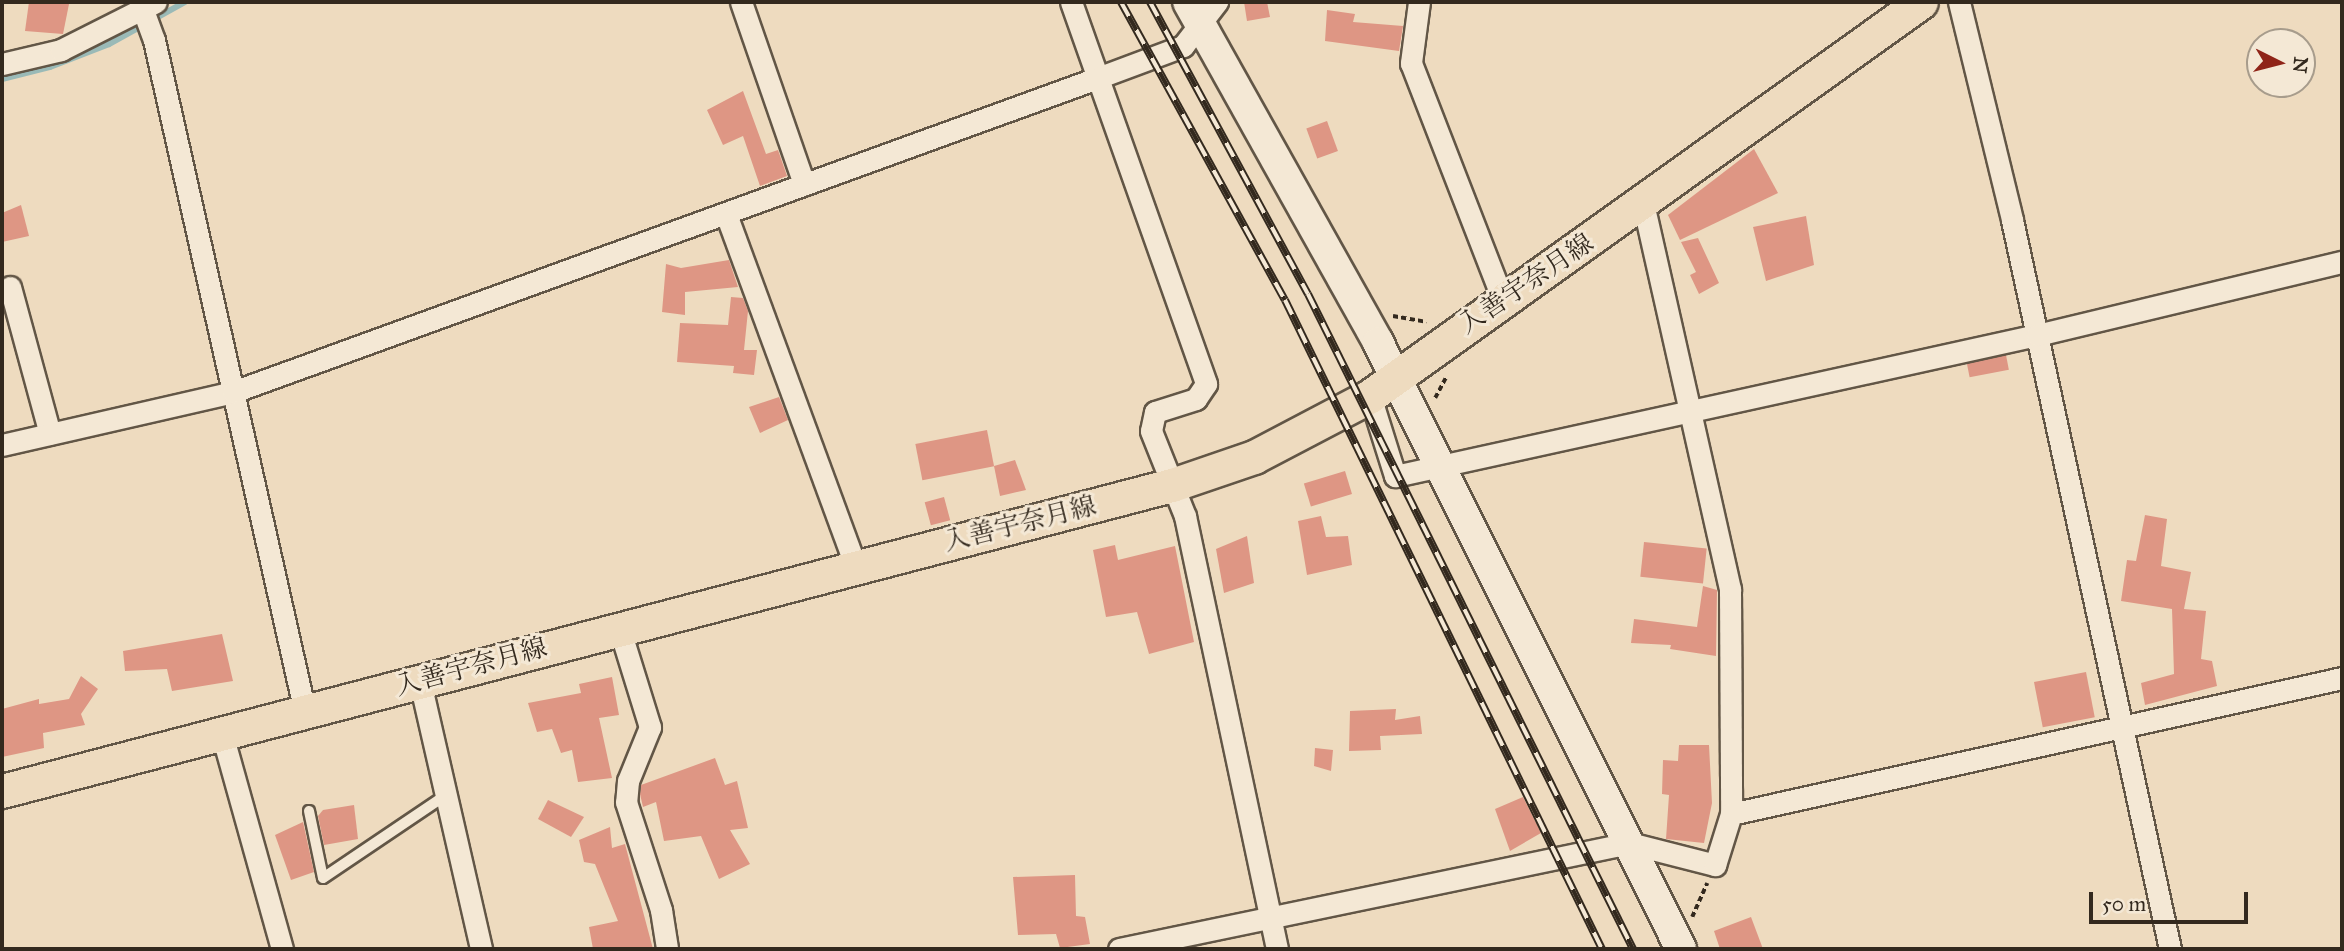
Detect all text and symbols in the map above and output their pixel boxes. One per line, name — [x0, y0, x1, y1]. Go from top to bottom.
north arrow — [2246, 28, 2316, 98]
text: N — [2288, 56, 2313, 74]
street label: 入善宇奈月線 — [1453, 227, 1599, 341]
street label: 入善宇奈月線 — [941, 490, 1099, 558]
street label: 入善宇奈月線 — [392, 632, 550, 702]
scale bar — [2092, 878, 2251, 922]
text: 50 m — [2102, 891, 2146, 917]

